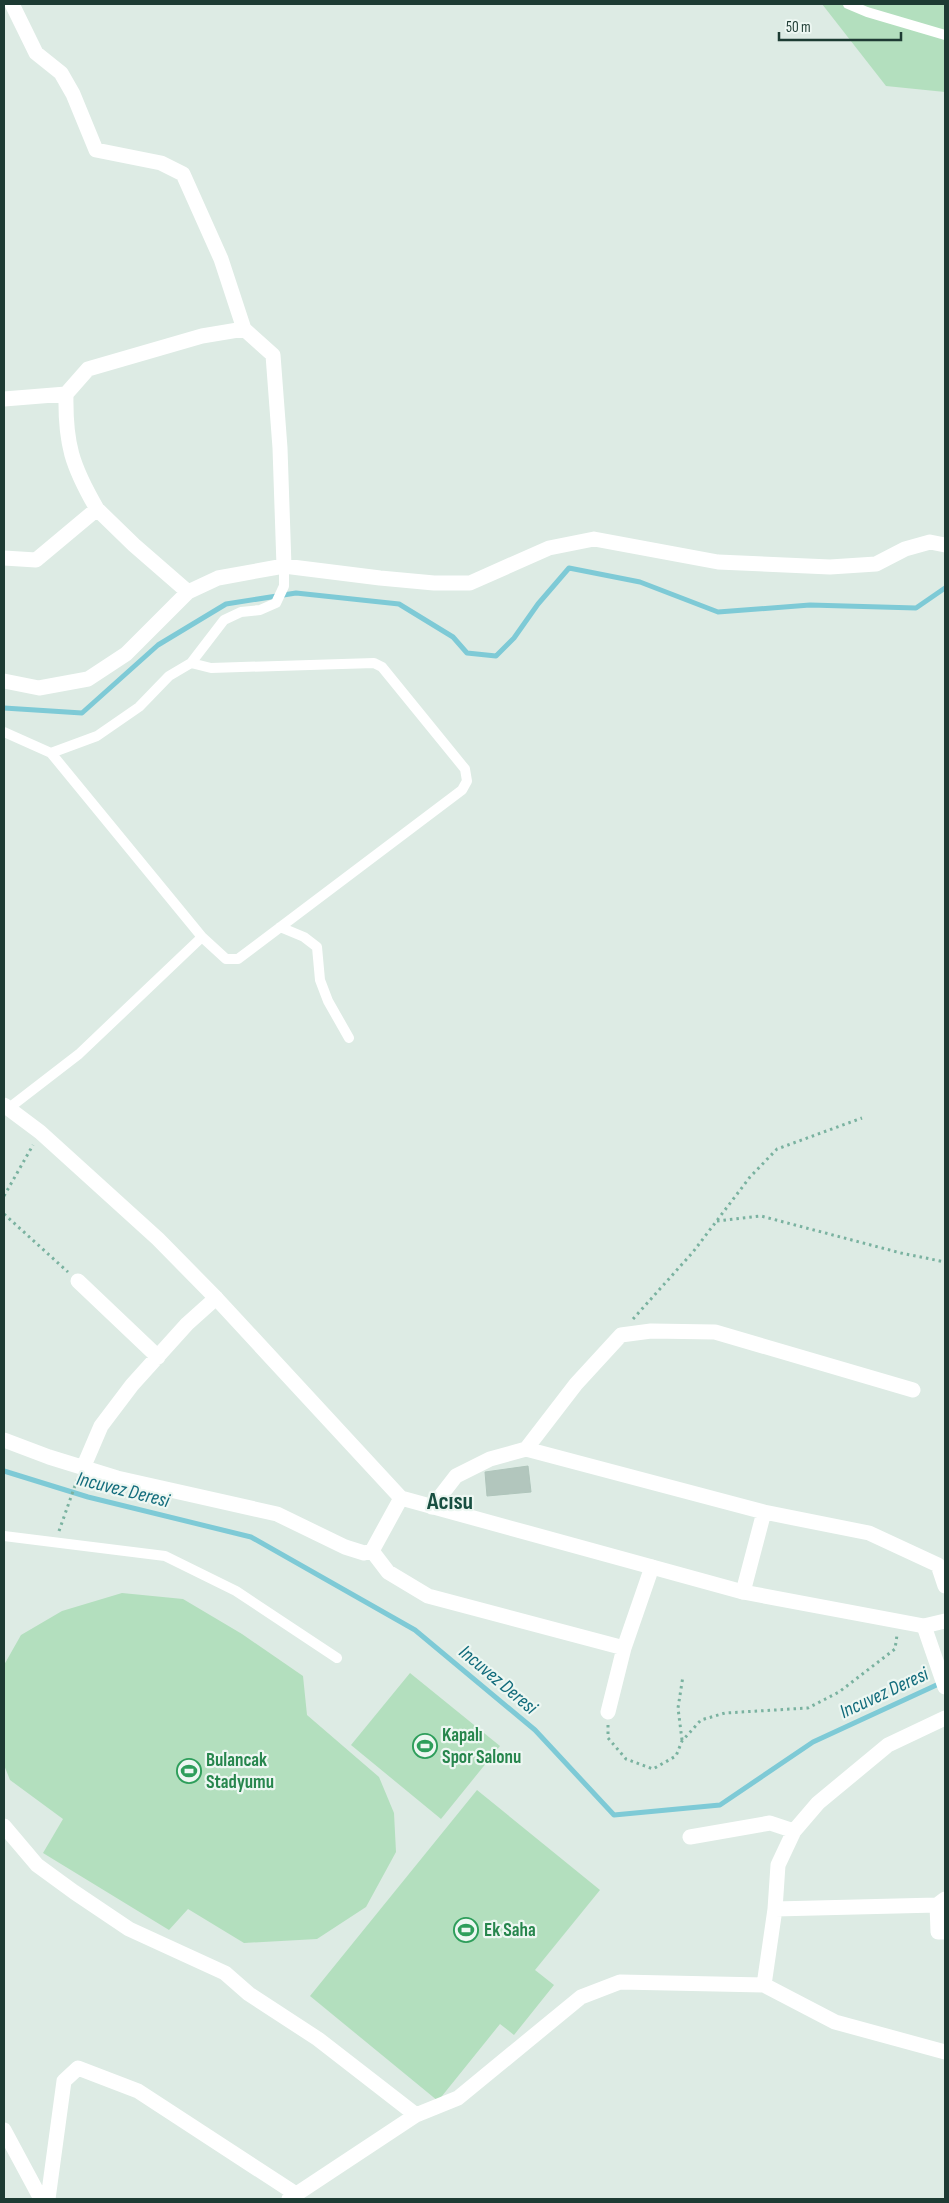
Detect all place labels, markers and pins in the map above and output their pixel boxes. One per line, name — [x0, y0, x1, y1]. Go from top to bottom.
place label: Kapalı Spor Salonu — [442, 1724, 521, 1769]
sports icon: Kapalı Spor Salonu — [412, 1733, 438, 1759]
place label: Bulancak Stadyumu — [206, 1749, 274, 1794]
sports icon: Bulancak Stadyumu — [176, 1758, 202, 1784]
sports icon: Ek Saha — [453, 1917, 479, 1943]
place label: Ek Saha — [484, 1919, 536, 1942]

